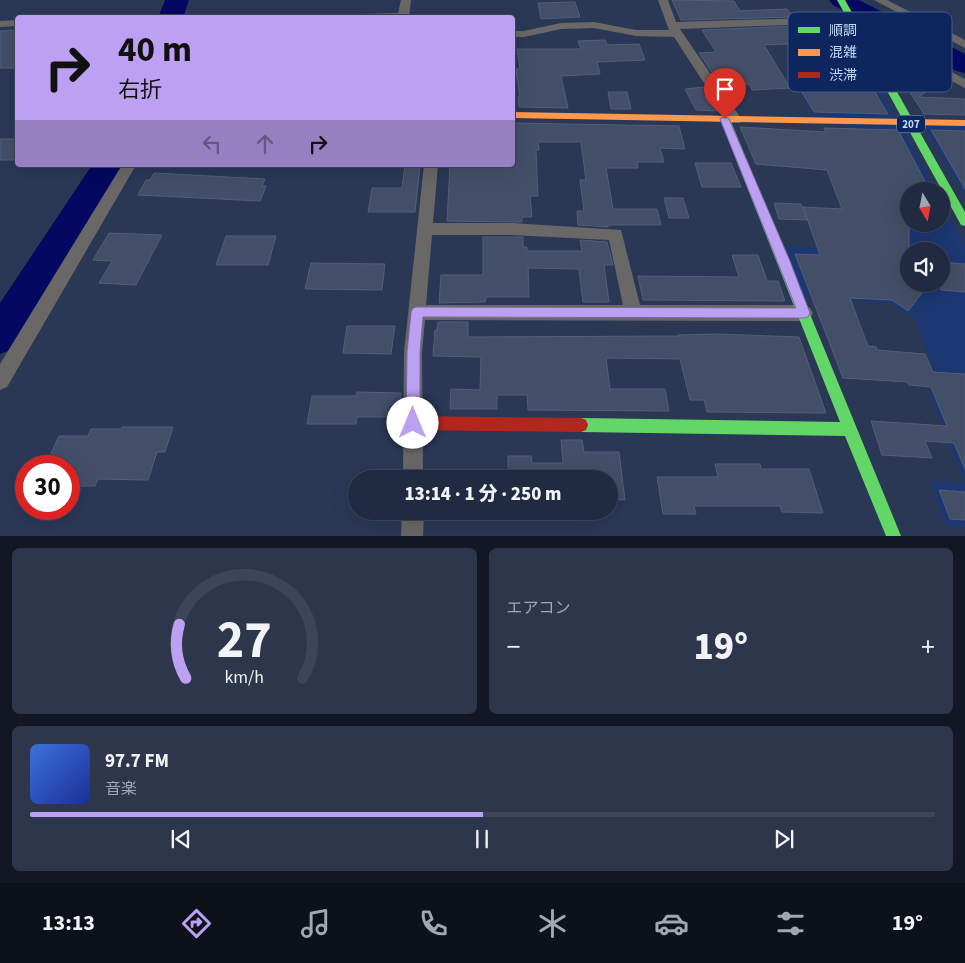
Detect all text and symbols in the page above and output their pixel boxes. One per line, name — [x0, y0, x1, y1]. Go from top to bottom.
legend — [788, 12, 952, 92]
text: 順調 — [829, 21, 857, 41]
text: 40 m — [118, 25, 192, 75]
icon: right — [35, 35, 100, 100]
text: 混雑 — [829, 43, 857, 63]
text: 渋滞 — [829, 66, 857, 86]
pin — [704, 68, 746, 119]
text: 右折 — [118, 74, 162, 106]
icon: arrive — [711, 75, 739, 103]
road number: 207 — [897, 116, 925, 132]
icon: left — [198, 130, 226, 158]
icon: ahead — [251, 130, 279, 158]
icon: right — [304, 130, 332, 158]
north arrow — [900, 182, 950, 232]
map controls — [900, 182, 950, 292]
button: sound — [900, 242, 950, 292]
position arrow — [386, 396, 438, 448]
speed limit sign: 30 — [15, 455, 80, 520]
text: 13:14 · 1 分 · 250 m — [404, 481, 562, 508]
text: エアコン — [507, 597, 571, 619]
text: 27 — [217, 604, 272, 678]
text: 19° — [693, 620, 748, 674]
text: − — [507, 627, 520, 667]
text: + — [921, 627, 935, 667]
text: km/h — [224, 665, 264, 690]
text: 97.7 FM — [105, 748, 169, 775]
text: 音楽 — [105, 778, 137, 800]
icon: previous — [167, 825, 195, 853]
icon: pause — [468, 825, 496, 853]
icon: next — [770, 825, 798, 853]
icon: directions — [179, 906, 214, 941]
icon: music — [298, 906, 333, 941]
icon: phone — [416, 906, 451, 941]
icon: climate — [535, 906, 570, 941]
icon: car — [654, 906, 689, 941]
icon: filters — [773, 906, 808, 941]
text: 13:13 — [42, 907, 95, 939]
text: 19° — [892, 907, 923, 939]

